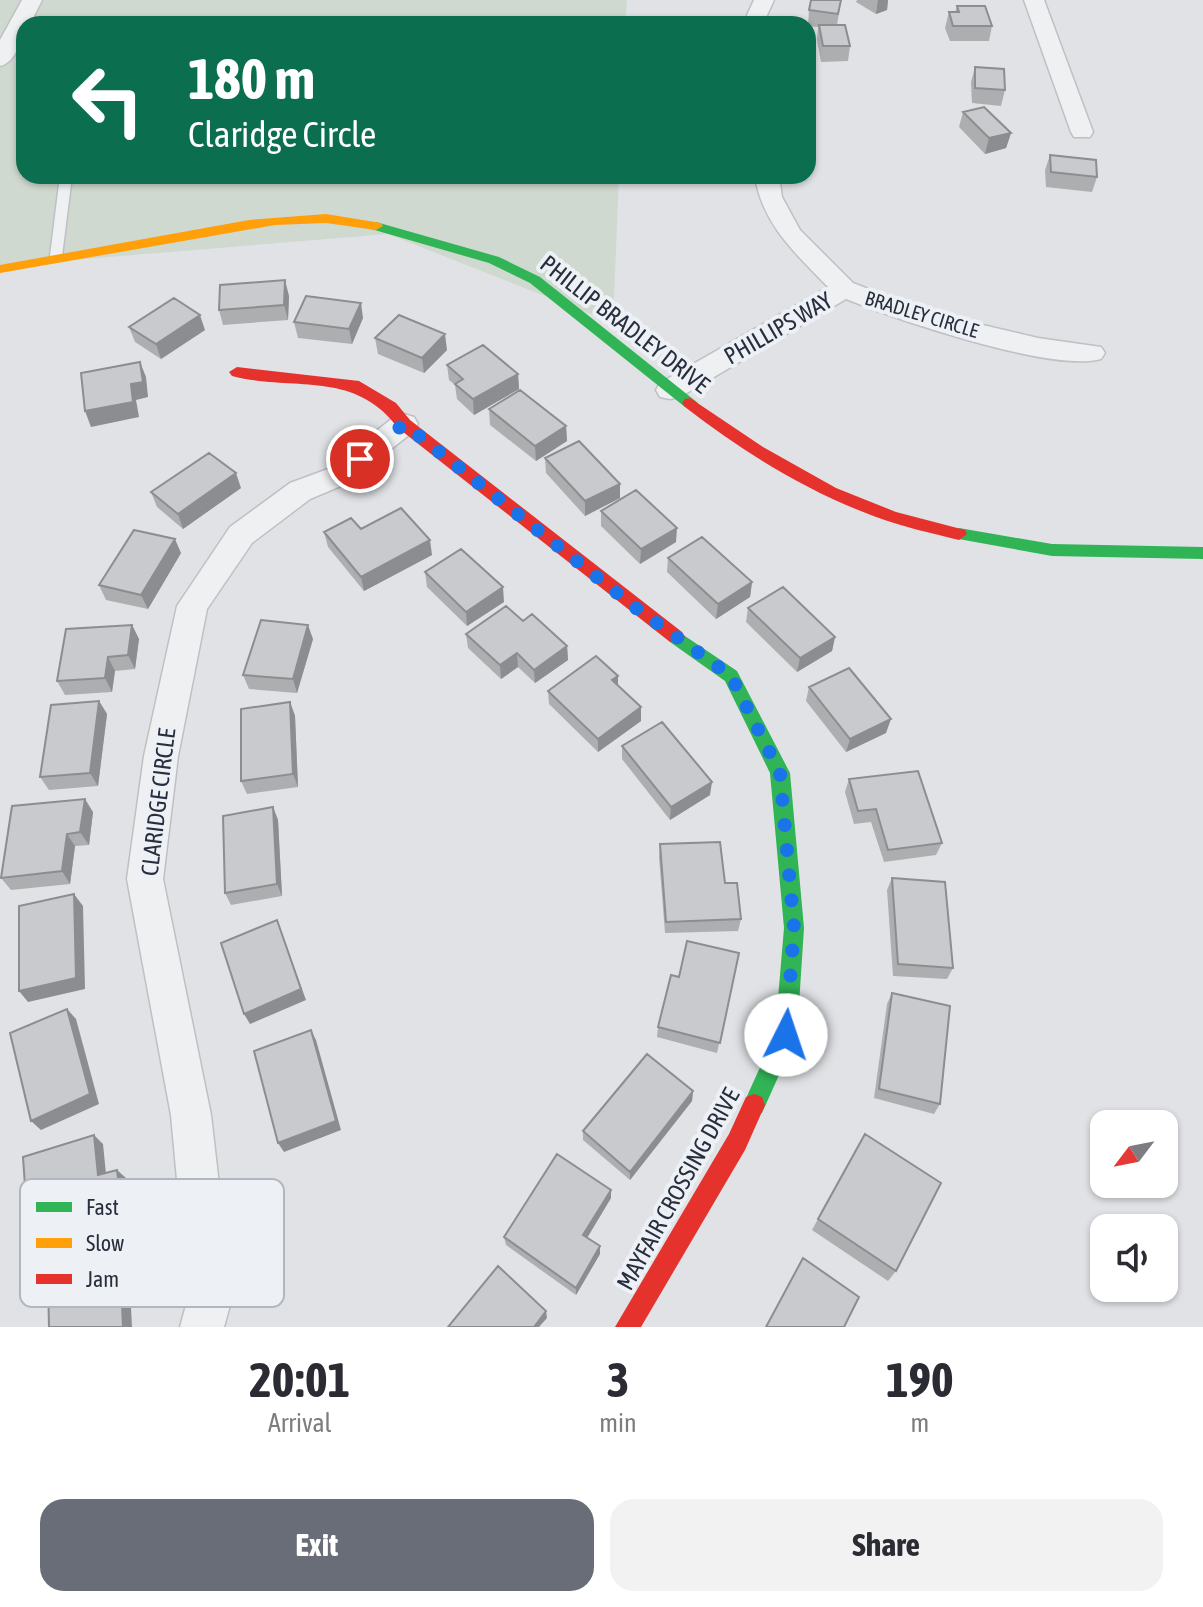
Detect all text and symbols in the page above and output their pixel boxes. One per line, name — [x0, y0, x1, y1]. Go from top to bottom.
text: 180 m — [188, 47, 315, 111]
icon: left — [56, 48, 160, 152]
text: Claridge Circle — [188, 113, 376, 155]
street label: PHILLIP BRADLEY DRIVE — [535, 250, 715, 398]
street label: PHILLIPS WAY — [719, 286, 837, 370]
street label: BRADLEY CIRCLE — [862, 286, 982, 342]
pin — [326, 425, 394, 493]
icon: arrive — [338, 437, 382, 481]
street label: CLARIDGE CIRCLE — [136, 727, 180, 877]
position arrow — [744, 993, 828, 1077]
street label: MAYFAIR CROSSING DRIVE — [611, 1084, 745, 1294]
north arrow — [1090, 1110, 1178, 1198]
map controls — [1090, 1110, 1178, 1302]
legend — [20, 1179, 284, 1307]
text: Fast — [86, 1194, 119, 1220]
button: sound — [1090, 1214, 1178, 1302]
text: Slow — [86, 1230, 124, 1256]
text: Jam — [86, 1266, 119, 1292]
text: 20:01 — [249, 1352, 350, 1407]
text: 3 — [607, 1352, 629, 1407]
text: 190 — [886, 1352, 954, 1407]
text: Arrival — [268, 1408, 331, 1438]
text: min — [599, 1408, 637, 1438]
text: m — [910, 1408, 929, 1438]
button: Exit — [40, 1499, 594, 1591]
button: Share — [610, 1499, 1163, 1591]

